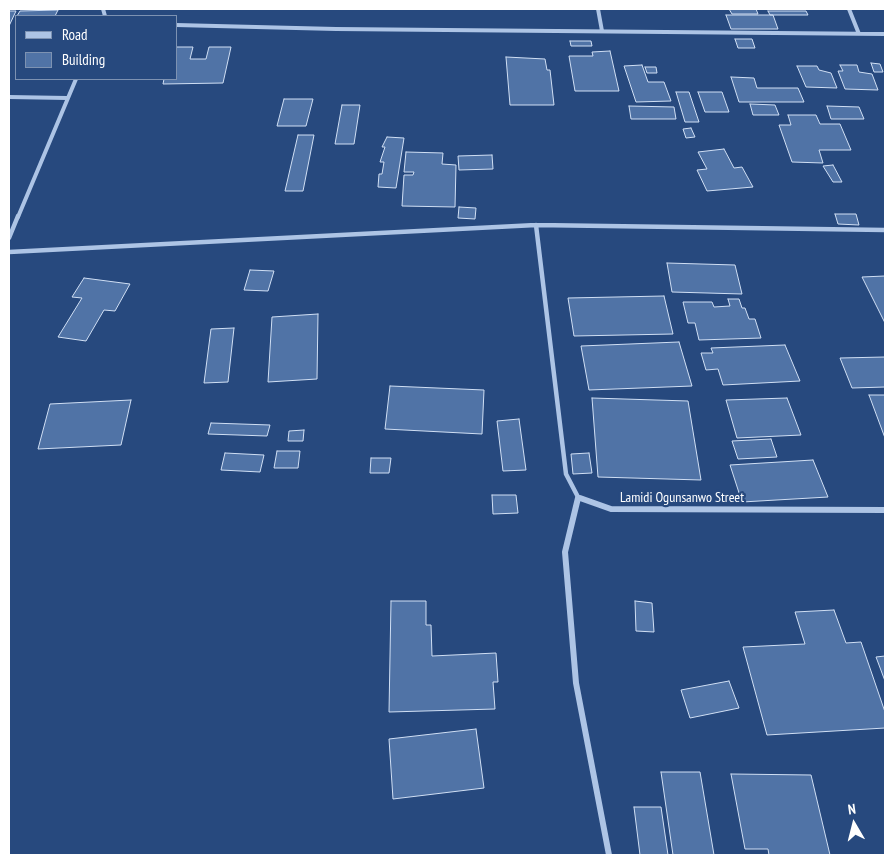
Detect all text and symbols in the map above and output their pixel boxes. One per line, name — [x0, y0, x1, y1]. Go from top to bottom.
legend — [15, 15, 178, 80]
text: Road — [62, 25, 88, 44]
text: Building — [62, 50, 105, 69]
street label: Lamidi Ogunsanwo Street — [620, 490, 744, 506]
north arrow — [829, 799, 879, 849]
text: N — [847, 800, 857, 819]

